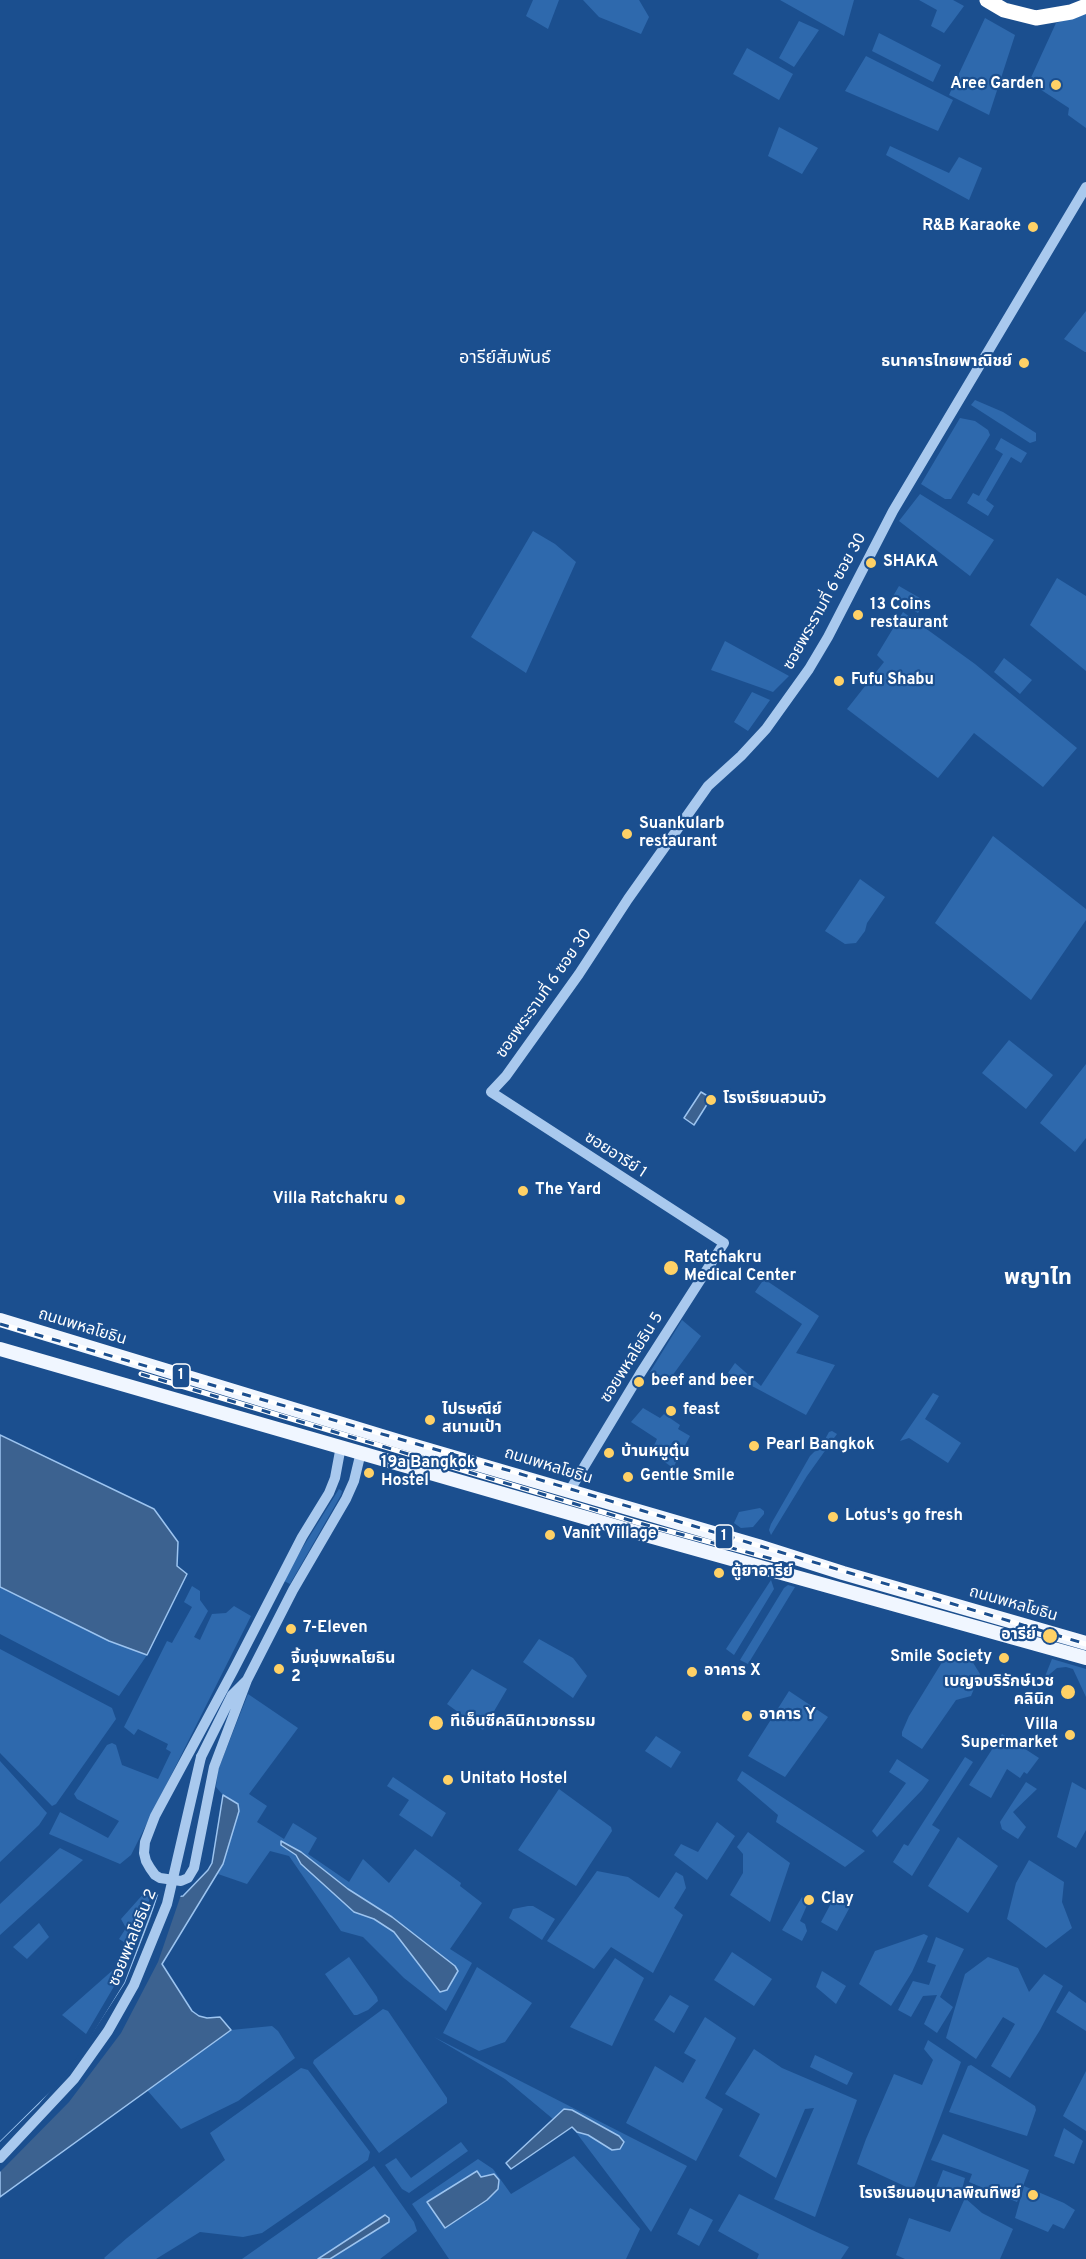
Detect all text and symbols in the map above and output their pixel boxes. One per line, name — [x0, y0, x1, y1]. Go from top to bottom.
place label: Aree Garden — [950, 75, 1044, 95]
marker: Aree Garden — [1049, 78, 1063, 92]
place label: R&B Karaoke — [922, 217, 1021, 237]
marker: R&B Karaoke — [1026, 220, 1040, 234]
district label: อารีย์สัมพันธ์ — [459, 348, 551, 370]
place label: ธนาคารไทยพาณิชย์ — [881, 353, 1012, 373]
marker: ธนาคารไทยพาณิชย์ — [1017, 356, 1031, 370]
street label: ซอยพระรามที่ 6 ซอย 30 — [780, 530, 872, 674]
place label: SHAKA — [883, 553, 938, 573]
marker: SHAKA — [864, 556, 878, 570]
place label: 13 Coins restaurant — [870, 596, 948, 634]
marker: 13 Coins restaurant — [851, 608, 865, 622]
place label: Fufu Shabu — [851, 671, 934, 691]
marker: Fufu Shabu — [832, 674, 846, 688]
place label: Suankularb restaurant — [639, 815, 724, 853]
marker: Suankularb restaurant — [620, 827, 634, 841]
street label: ซอยพระรามที่ 6 ซอย 30 — [493, 925, 597, 1063]
place label: โรงเรียนสวนบัว — [723, 1090, 826, 1110]
marker: โรงเรียนสวนบัว — [704, 1093, 718, 1107]
street label: ซอยอารีย์ 1 — [580, 1129, 650, 1183]
place label: The Yard — [535, 1181, 601, 1201]
marker: The Yard — [516, 1184, 530, 1198]
place label: Villa Ratchakru — [273, 1190, 388, 1210]
marker: Villa Ratchakru — [393, 1193, 407, 1207]
place label: Ratchakru Medical Center — [684, 1249, 796, 1287]
marker: Ratchakru Medical Center — [662, 1259, 680, 1277]
district label: พญาไท — [1004, 1267, 1072, 1293]
street label: ถนนพหลโยธิน — [36, 1305, 128, 1351]
street label: ซอยพหลโยธิน 5 — [597, 1309, 669, 1407]
road number: 1 — [172, 1364, 190, 1388]
place label: beef and beer — [651, 1372, 754, 1392]
marker: beef and beer — [632, 1375, 646, 1389]
place label: ไปรษณีย์ สนามเป้า — [442, 1401, 502, 1439]
place label: feast — [683, 1401, 720, 1421]
marker: feast — [664, 1404, 678, 1418]
marker: ไปรษณีย์ สนามเป้า — [423, 1413, 437, 1427]
place label: Pearl Bangkok — [766, 1436, 875, 1456]
marker: Pearl Bangkok — [747, 1439, 761, 1453]
place label: บ้านหมูตุ๋น — [621, 1443, 690, 1463]
street label: ถนนพหลโยธิน — [502, 1444, 594, 1490]
marker: บ้านหมูตุ๋น — [602, 1446, 616, 1460]
place label: 19a Bangkok Hostel — [381, 1454, 476, 1492]
marker: 19a Bangkok Hostel — [362, 1466, 376, 1480]
place label: Gentle Smile — [640, 1467, 735, 1487]
marker: Gentle Smile — [621, 1470, 635, 1484]
place label: Lotus's go fresh — [845, 1507, 963, 1527]
marker: Lotus's go fresh — [826, 1510, 840, 1524]
place label: Vanit Village — [562, 1525, 657, 1545]
road number: 1 — [715, 1525, 733, 1549]
marker: Vanit Village — [543, 1528, 557, 1542]
place label: ตู้ยาอารีย์ — [731, 1563, 793, 1583]
marker: ตู้ยาอารีย์ — [712, 1566, 726, 1580]
street label: ถนนพหลโยธิน — [966, 1583, 1060, 1627]
place label: 7-Eleven — [303, 1619, 368, 1639]
marker: 7-Eleven — [284, 1622, 298, 1636]
place label: อารีย์ — [1001, 1626, 1036, 1646]
marker: อารีย์ — [1041, 1627, 1059, 1645]
place label: Smile Society — [890, 1648, 992, 1668]
place label: จิ้มจุ่มพหลโยธิน 2 — [291, 1650, 395, 1688]
marker: Smile Society — [997, 1651, 1011, 1665]
marker: จิ้มจุ่มพหลโยธิน 2 — [272, 1662, 286, 1676]
place label: อาคาร X — [704, 1662, 761, 1682]
marker: อาคาร X — [685, 1665, 699, 1679]
place label: เบญจบริรักษ์เวช คลินิก — [944, 1673, 1054, 1711]
marker: เบญจบริรักษ์เวช คลินิก — [1059, 1683, 1077, 1701]
place label: อาคาร Y — [759, 1706, 816, 1726]
marker: อาคาร Y — [740, 1709, 754, 1723]
place label: ทีเอ็นซีคลินิกเวชกรรม — [450, 1713, 596, 1733]
marker: ทีเอ็นซีคลินิกเวชกรรม — [427, 1714, 445, 1732]
place label: Villa Supermarket — [961, 1716, 1058, 1754]
marker: Villa Supermarket — [1063, 1728, 1077, 1742]
place label: Unitato Hostel — [460, 1770, 567, 1790]
marker: Unitato Hostel — [441, 1773, 455, 1787]
street label: ซอยพหลโยธิน 2 — [106, 1887, 162, 1989]
place label: Clay — [821, 1890, 854, 1910]
marker: Clay — [802, 1893, 816, 1907]
place label: โรงเรียนอนุบาลพิณทิพย์ — [859, 2185, 1021, 2205]
marker: โรงเรียนอนุบาลพิณทิพย์ — [1026, 2188, 1040, 2202]

